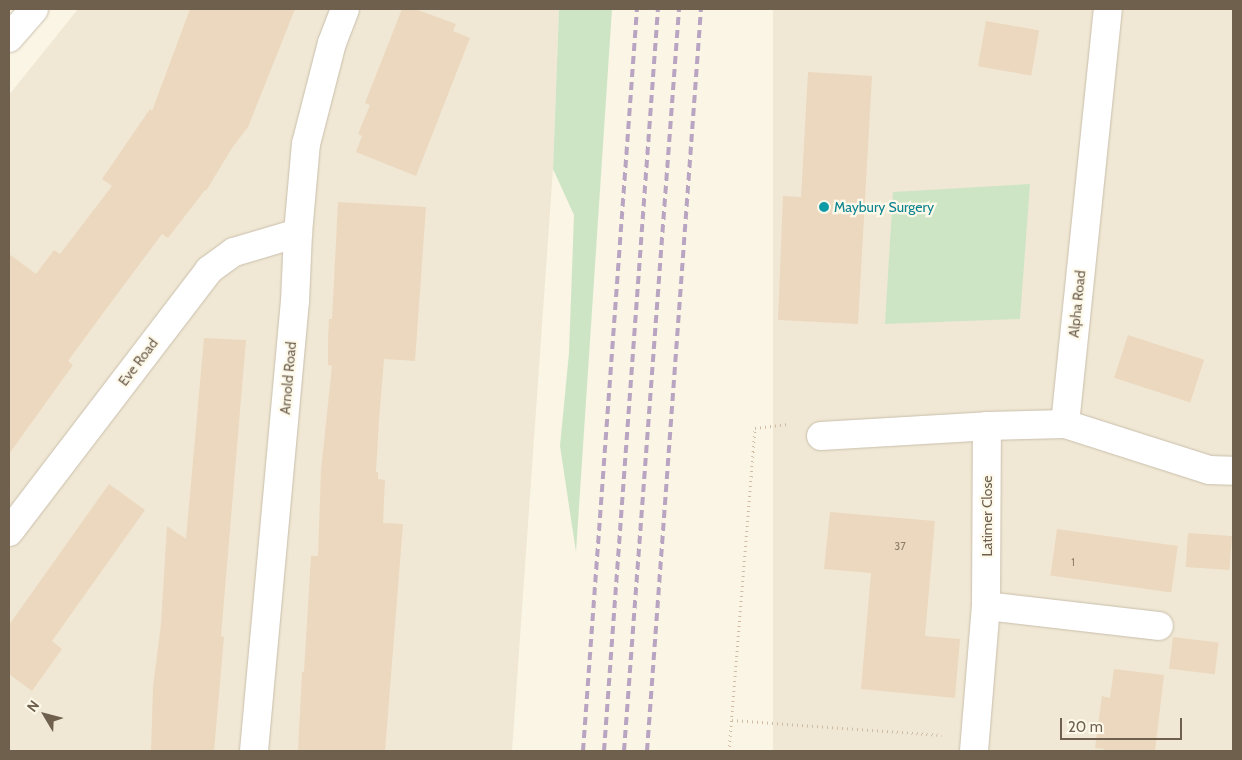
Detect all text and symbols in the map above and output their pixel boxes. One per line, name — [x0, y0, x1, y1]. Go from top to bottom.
place label: Maybury Surgery — [834, 199, 934, 215]
marker: Maybury Surgery — [818, 201, 830, 213]
street label: Alpha Road — [1065, 270, 1089, 338]
street label: Eve Road — [115, 335, 161, 389]
street label: Arnold Road — [276, 341, 300, 415]
street label: Latimer Close — [979, 476, 995, 556]
house number: 37 — [894, 539, 906, 553]
house number: 1 — [1071, 555, 1075, 569]
north arrow — [20, 690, 70, 740]
text: N — [23, 697, 43, 715]
scale bar — [1062, 708, 1184, 740]
text: 20 m — [1068, 718, 1103, 736]

